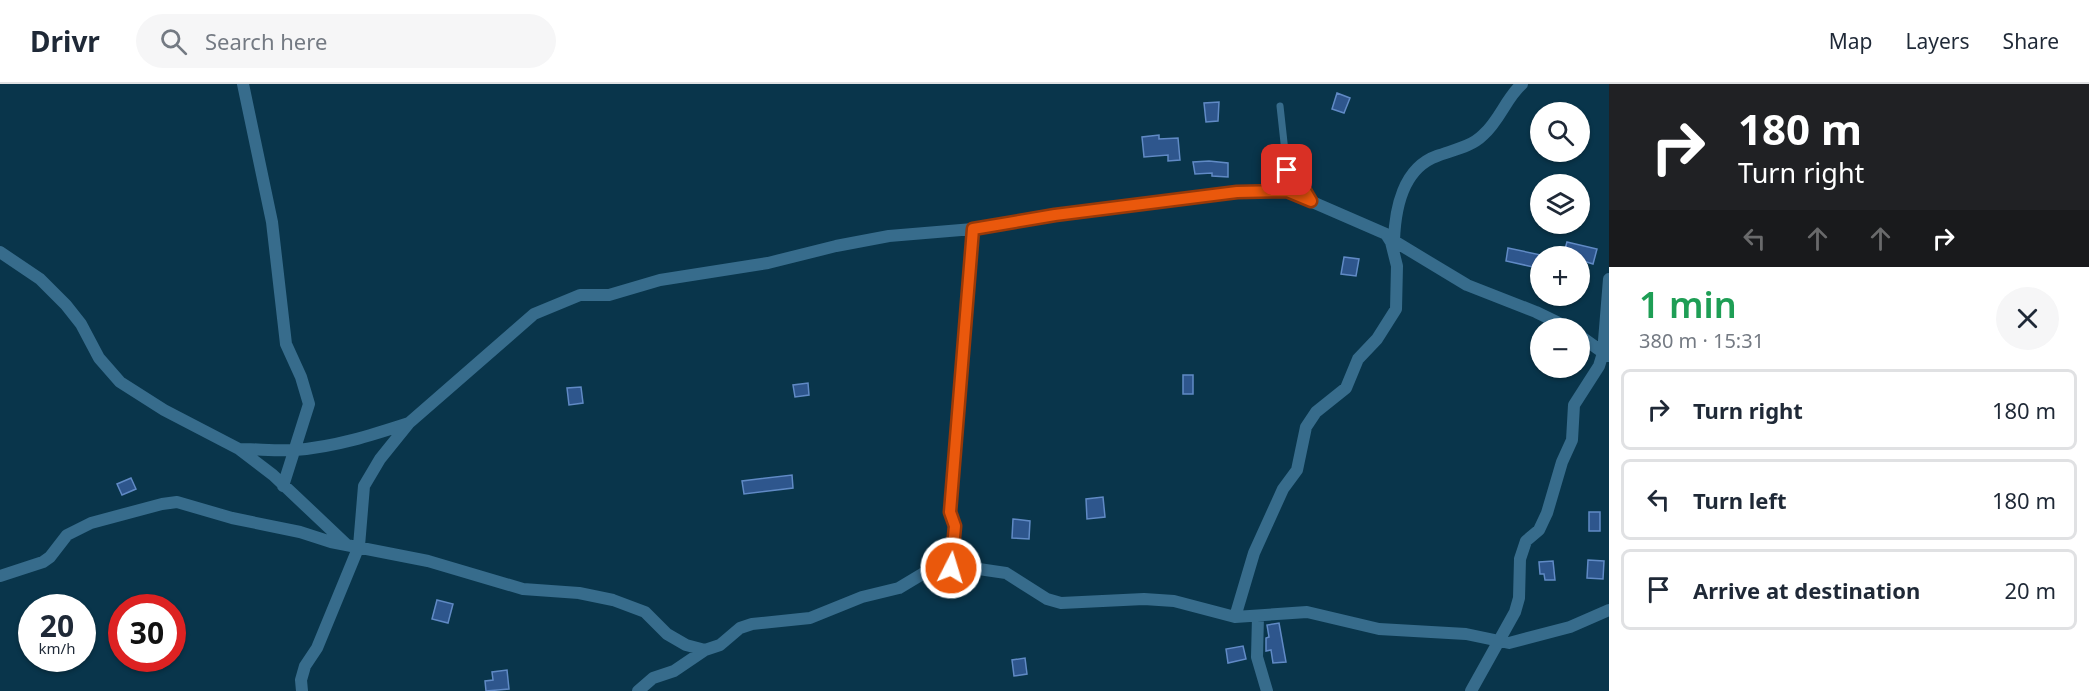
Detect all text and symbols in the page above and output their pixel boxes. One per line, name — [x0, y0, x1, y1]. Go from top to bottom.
search box — [136, 14, 556, 68]
text: Drivr — [30, 22, 100, 60]
icon: search — [157, 25, 190, 58]
text: Search here — [205, 26, 327, 56]
text: Map — [1829, 27, 1873, 55]
text: Layers — [1906, 27, 1970, 55]
text: Share — [2003, 27, 2059, 55]
text: 180 m — [1738, 100, 1862, 157]
map controls — [1530, 102, 1590, 378]
button: search — [1530, 102, 1590, 162]
icon: right — [1639, 108, 1717, 186]
pin — [1261, 144, 1312, 195]
icon: arrive — [1270, 153, 1303, 186]
text: Turn right — [1738, 154, 1864, 191]
button: layers — [1530, 174, 1590, 234]
icon: left — [1738, 222, 1771, 255]
icon: ahead — [1801, 222, 1834, 255]
icon: ahead — [1864, 222, 1897, 255]
icon: right — [1927, 222, 1960, 255]
button: + — [1530, 246, 1590, 306]
text: 1 min — [1639, 280, 1737, 329]
button: close — [1996, 287, 2059, 350]
button: − — [1530, 318, 1590, 378]
text: 380 m · 15:31 — [1639, 327, 1764, 354]
icon: right — [1642, 393, 1675, 426]
text: Turn right — [1693, 395, 1803, 425]
text: 180 m — [1992, 395, 2056, 425]
icon: left — [1642, 483, 1675, 516]
text: Turn left — [1693, 485, 1787, 515]
text: 180 m — [1992, 485, 2056, 515]
position arrow — [919, 536, 983, 600]
icon: arrive — [1642, 573, 1675, 606]
text: Arrive at destination — [1693, 575, 1920, 605]
text: 20 m — [2005, 575, 2056, 605]
speed limit sign: 30 — [108, 594, 186, 672]
text: 20 — [40, 605, 74, 646]
text: km/h — [39, 638, 75, 658]

